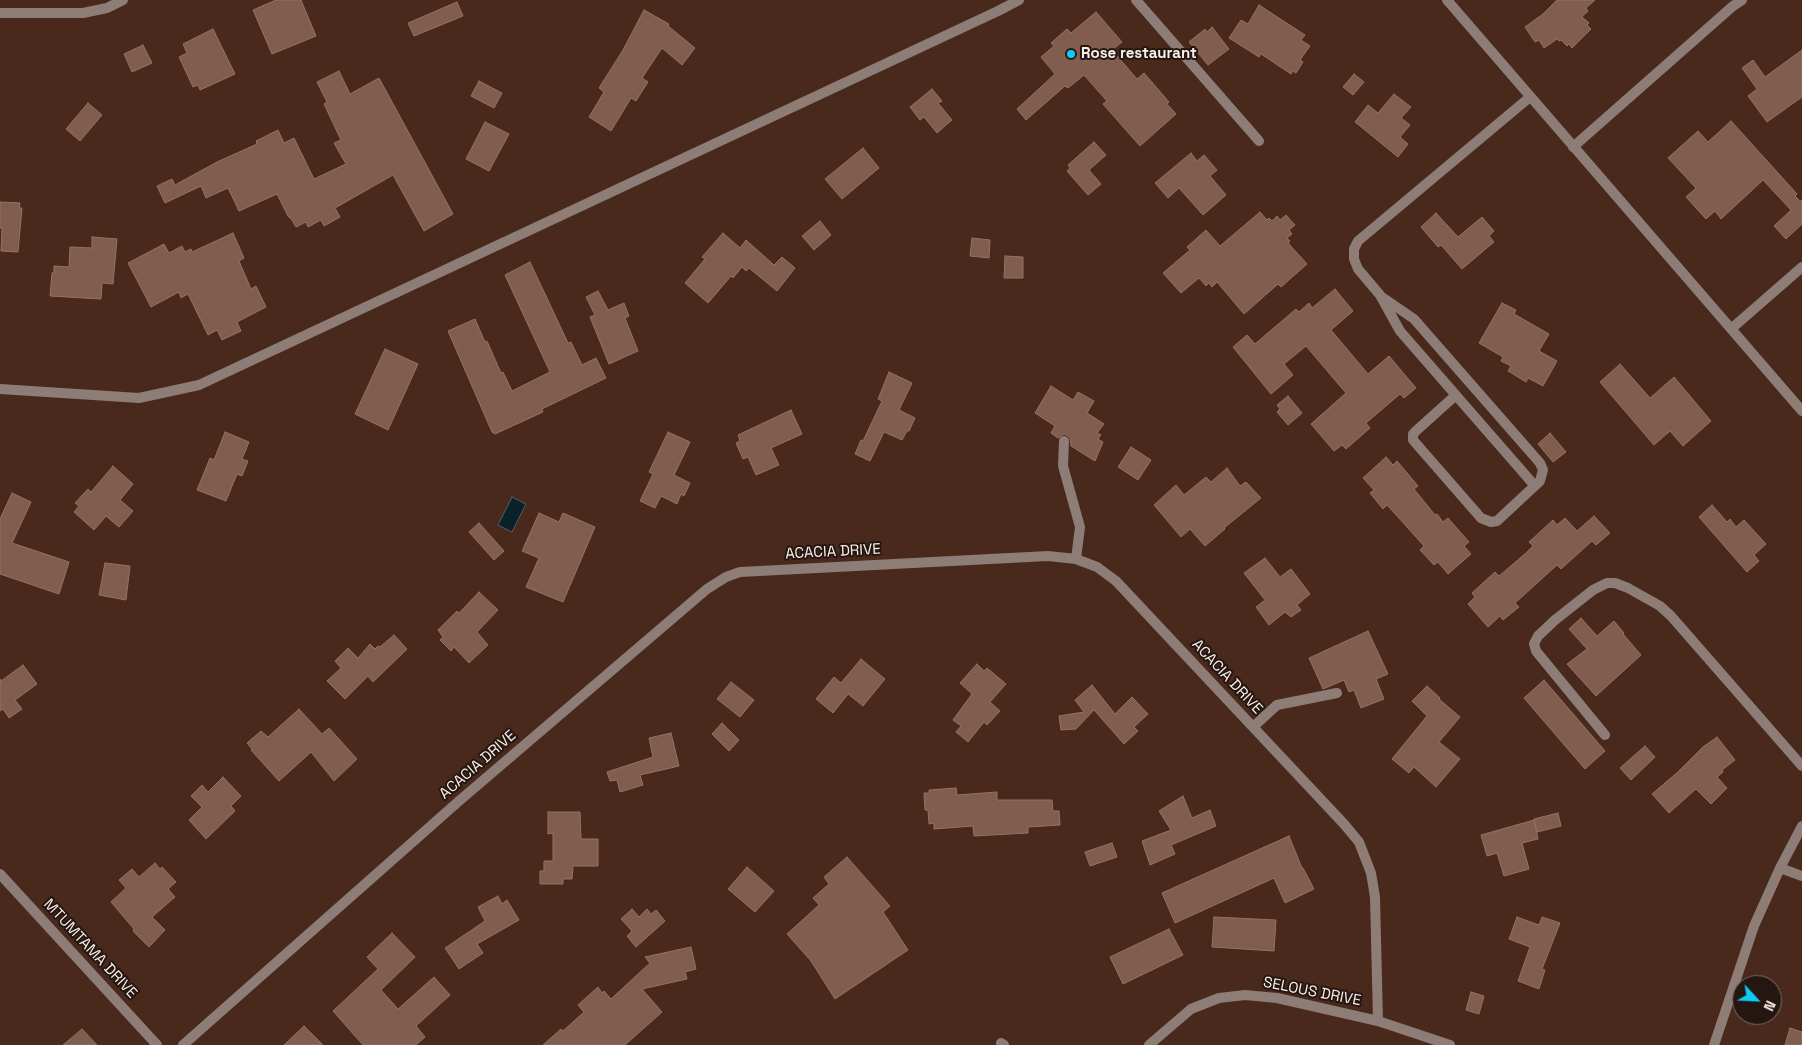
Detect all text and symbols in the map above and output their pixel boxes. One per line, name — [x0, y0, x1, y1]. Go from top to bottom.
place label: Rose restaurant — [1081, 45, 1197, 63]
marker: Rose restaurant — [1065, 48, 1077, 60]
street label: ACACIA DRIVE — [785, 541, 881, 563]
street label: ACACIA DRIVE — [1188, 636, 1266, 718]
street label: ACACIA DRIVE — [436, 727, 520, 803]
street label: MTUMTAMA DRIVE — [39, 896, 141, 1002]
street label: SELOUS DRIVE — [1261, 974, 1363, 1010]
north arrow — [1732, 975, 1782, 1025]
text: N — [1760, 998, 1780, 1014]

